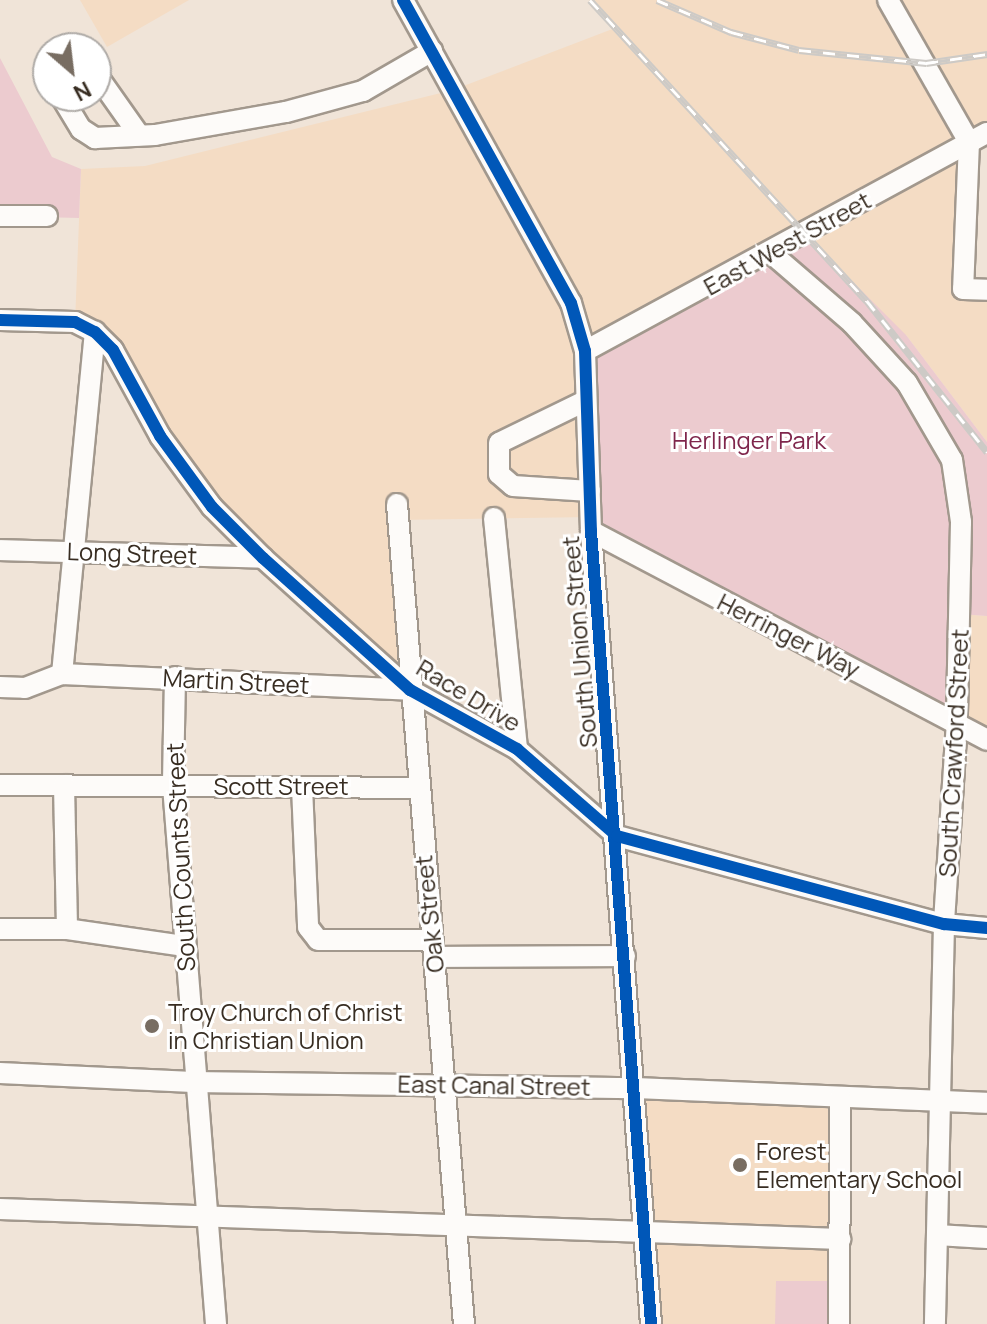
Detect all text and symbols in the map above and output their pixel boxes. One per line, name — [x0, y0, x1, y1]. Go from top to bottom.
north arrow — [32, 32, 112, 112]
text: N — [68, 74, 96, 108]
street label: East West Street — [698, 185, 876, 301]
park label: Herlinger Park — [672, 426, 826, 454]
street label: South Union Street — [555, 535, 603, 749]
street label: Long Street — [66, 536, 198, 570]
street label: Herringer Way — [713, 587, 865, 683]
street label: South Crawford Street — [932, 628, 974, 878]
street label: Race Drive — [412, 653, 526, 737]
street label: Martin Street — [162, 663, 310, 699]
street label: South Counts Street — [160, 742, 200, 972]
street label: Scott Street — [214, 772, 348, 800]
street label: Oak Street — [409, 854, 449, 974]
place label: Troy Church of Christ in Christian Union — [168, 998, 403, 1054]
marker: Troy Church of Christ in Christian Union — [143, 1017, 161, 1035]
street label: East Canal Street — [397, 1069, 591, 1101]
place label: Forest Elementary School — [756, 1137, 962, 1193]
marker: Forest Elementary School — [731, 1156, 749, 1174]

